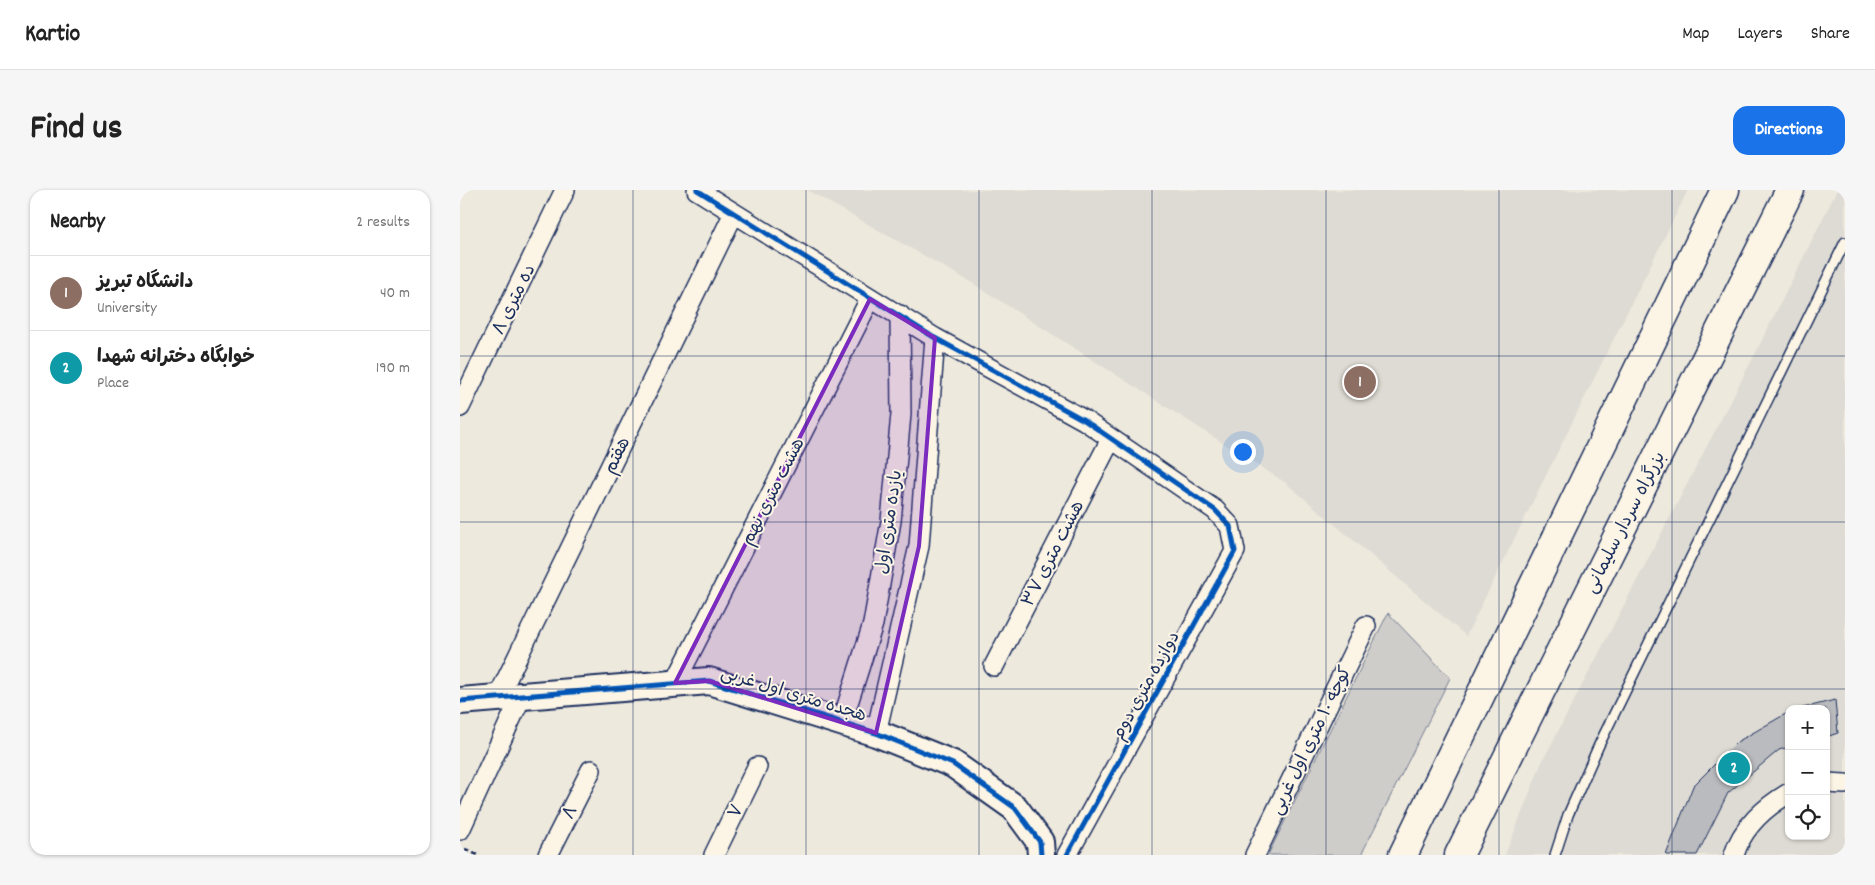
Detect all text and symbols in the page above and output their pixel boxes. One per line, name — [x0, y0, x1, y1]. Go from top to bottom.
text: Kartio — [25, 18, 80, 52]
text: Map — [1682, 22, 1709, 47]
text: Layers — [1737, 22, 1783, 47]
text: Share — [1811, 22, 1850, 47]
text: Find us — [30, 105, 122, 155]
button: Directions — [1733, 106, 1845, 155]
text: Nearby — [50, 208, 105, 238]
text: 2 results — [356, 211, 410, 234]
street label: ده متری ۸ — [487, 261, 543, 340]
text: دانشگاه تبریز — [97, 270, 193, 297]
text: 1 — [64, 282, 68, 305]
text: 40 m — [380, 282, 410, 305]
text: University — [97, 297, 157, 320]
text: خوابگاه دخترانه شهدا — [97, 345, 255, 372]
text: 2 — [63, 357, 70, 380]
text: 190 m — [376, 357, 410, 380]
pin: 1 — [1344, 363, 1376, 401]
text: Place — [97, 372, 129, 395]
street label: هفتم — [599, 433, 638, 479]
street label: هشت متری نهم — [736, 434, 812, 550]
your location — [1230, 439, 1256, 465]
street label: بزرگراه سردار سلیمانی — [1580, 448, 1673, 598]
street label: یازده متری اول — [871, 469, 910, 576]
street label: هشت متری ۳۷ — [1017, 497, 1092, 612]
street label: دوازده متری دوم — [1107, 627, 1187, 745]
street label: هجده متری اول غربی — [717, 661, 869, 729]
street label: کوچه ۱۰ متری اول غربی — [1265, 662, 1359, 820]
map controls — [1785, 705, 1830, 840]
button: + — [1785, 705, 1830, 750]
pin: 2 — [1718, 749, 1750, 787]
button: − — [1785, 750, 1830, 795]
button: locate — [1785, 795, 1830, 840]
street label: ۷ — [723, 801, 751, 823]
street label: ۸ — [557, 802, 585, 824]

